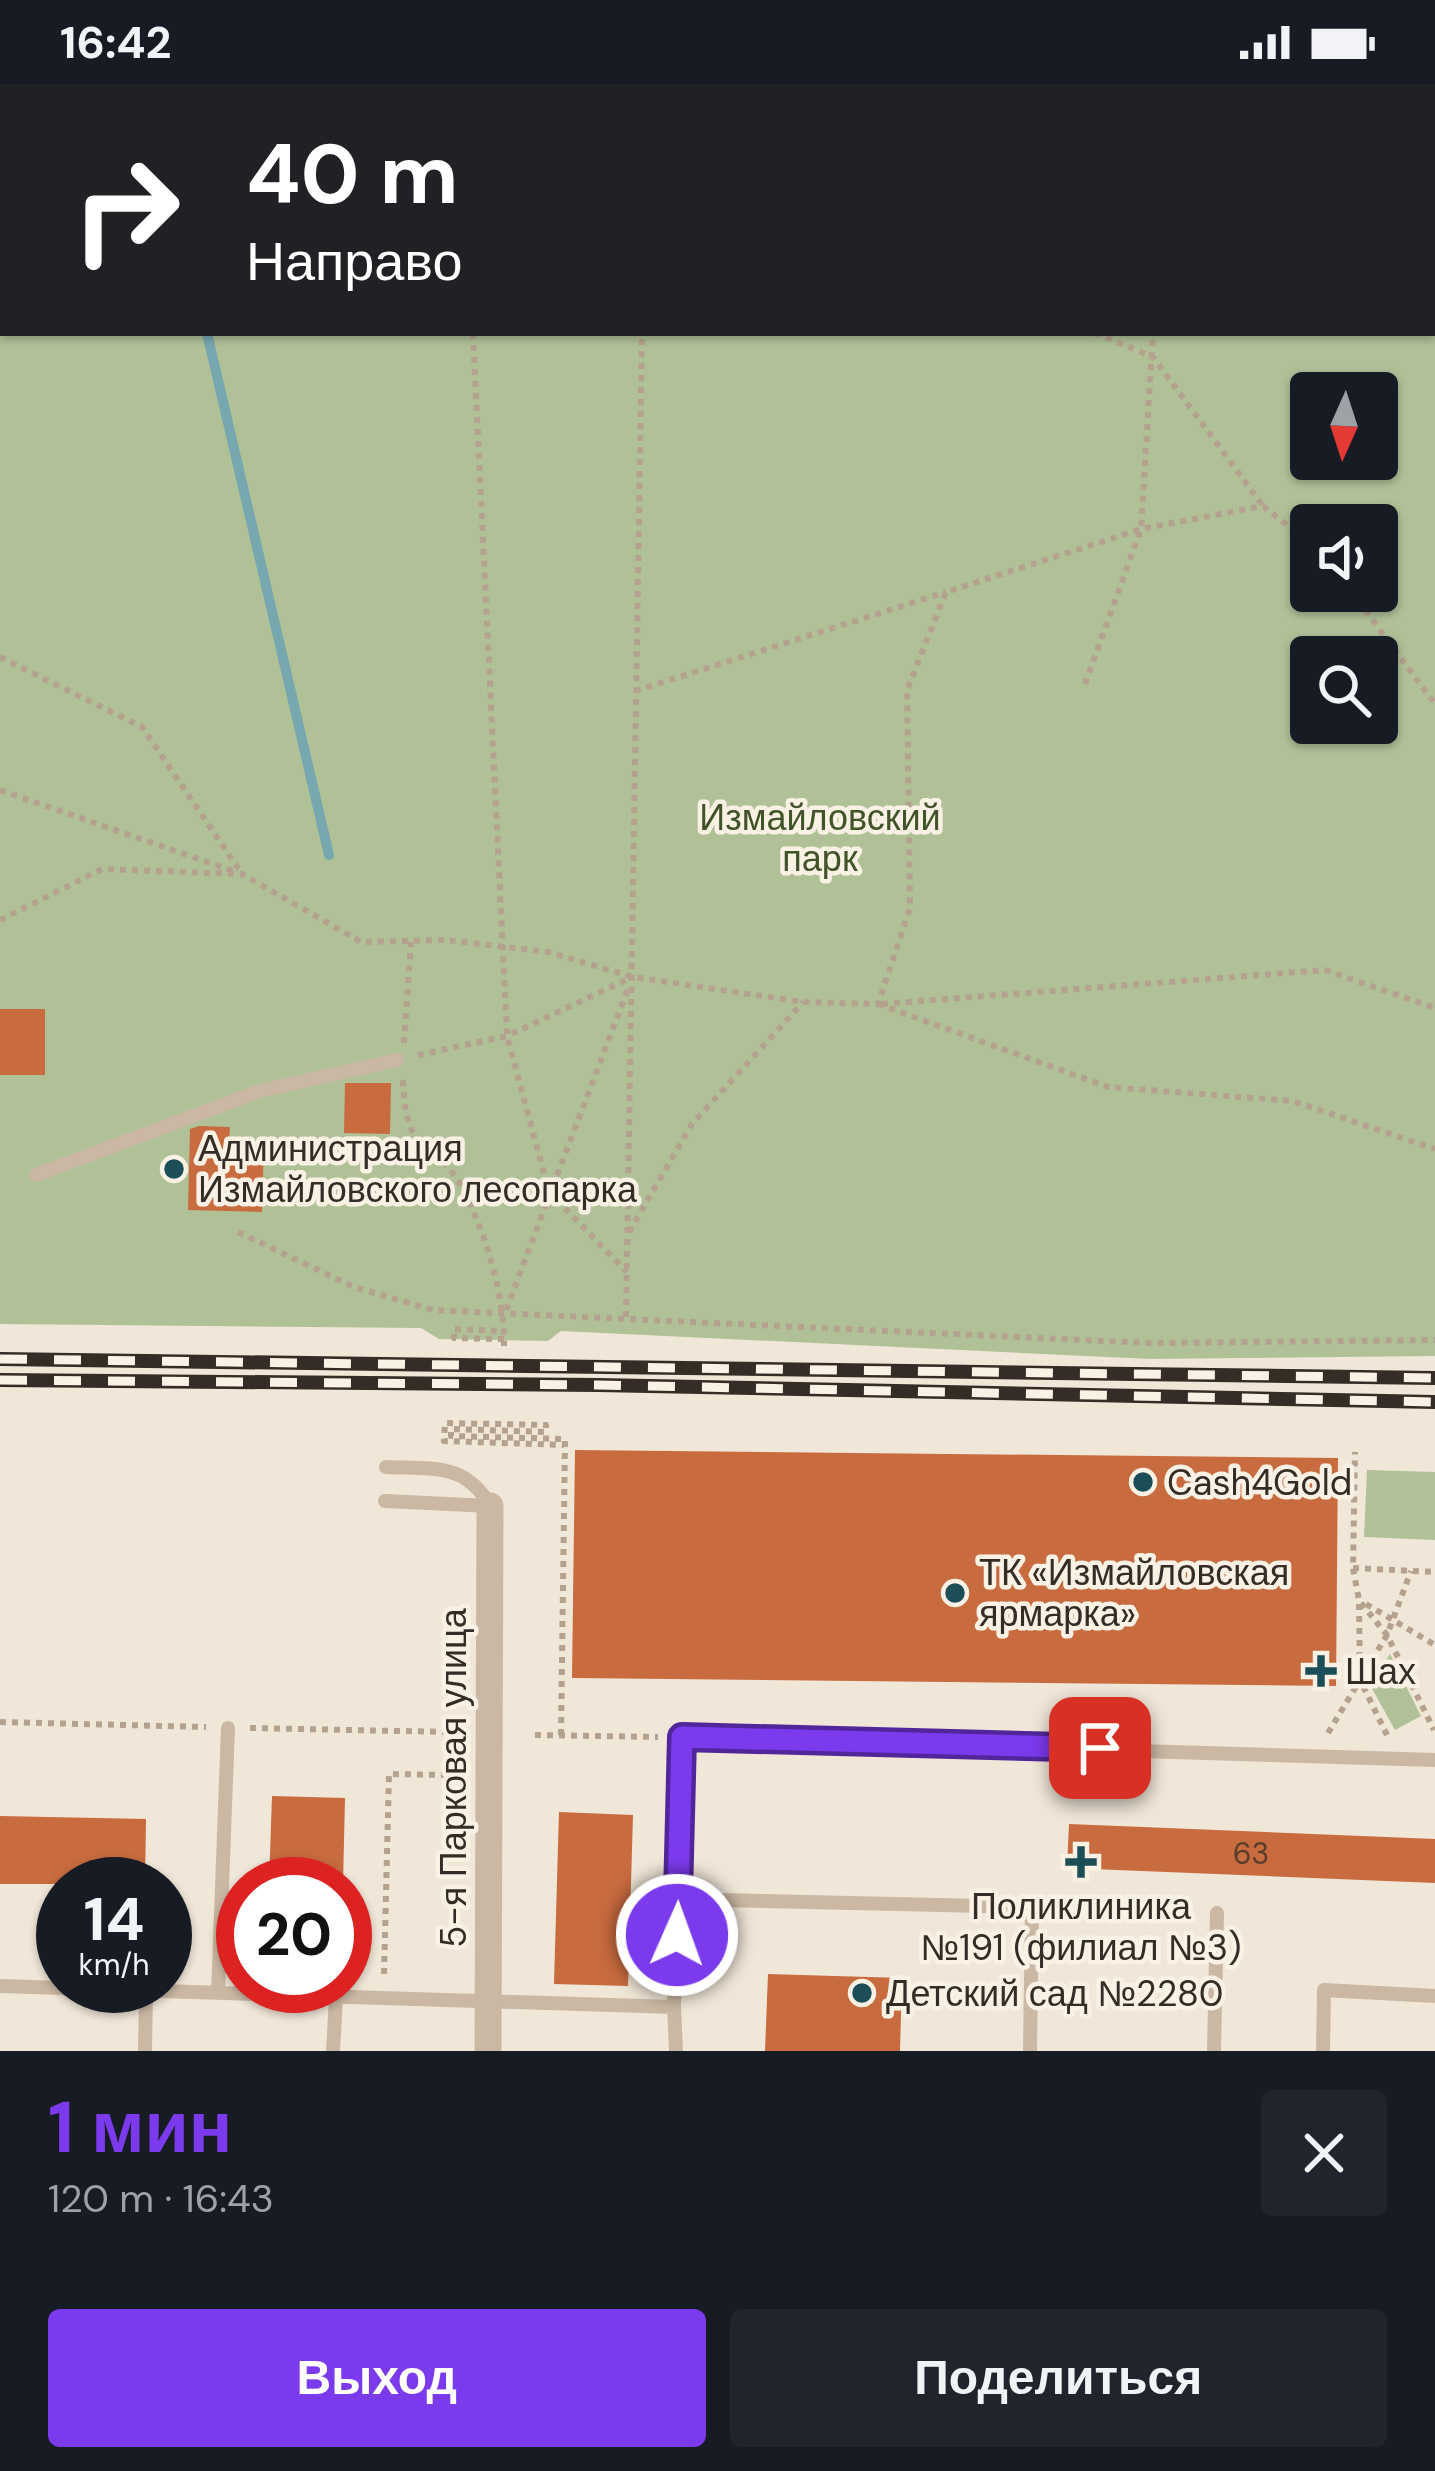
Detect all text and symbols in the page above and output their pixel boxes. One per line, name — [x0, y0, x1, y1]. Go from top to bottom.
text: 16:42 — [60, 13, 172, 72]
text: 40 m — [246, 120, 459, 229]
icon: right — [48, 132, 204, 288]
text: Направо — [246, 226, 462, 297]
north arrow — [1290, 372, 1398, 480]
map controls — [1290, 372, 1398, 744]
button: sound — [1290, 504, 1398, 612]
button: search — [1290, 636, 1398, 744]
park label: Измайловский парк — [699, 794, 941, 882]
place label: Администрация Измайловского лесопарка — [198, 1125, 638, 1213]
marker: Администрация Измайловского лесопарка — [161, 1156, 187, 1182]
place label: Cash4Gold — [1167, 1459, 1352, 1506]
marker: Cash4Gold — [1130, 1469, 1156, 1495]
place label: ТК «Измайловская ярмарка» — [979, 1549, 1289, 1637]
marker: ТК «Измайловская ярмарка» — [942, 1580, 968, 1606]
street label: 5-я Парковая улица — [430, 1607, 477, 1948]
place label: Шах — [1345, 1648, 1416, 1695]
marker: Шах — [1308, 1658, 1334, 1684]
pin — [1049, 1697, 1151, 1799]
icon: arrive — [1067, 1715, 1133, 1781]
house number: 63 — [1233, 1834, 1269, 1873]
marker: Поликлиника №191 (филиал №3) — [1065, 1846, 1097, 1878]
speed limit sign: 20 — [216, 1857, 372, 2013]
position arrow — [614, 1872, 740, 1998]
text: 14 — [84, 1880, 144, 1959]
place label: Поликлиника №191 (филиал №3) — [921, 1883, 1241, 1971]
text: km/h — [79, 1945, 149, 1984]
place label: Детский сад №2280 — [886, 1970, 1223, 2017]
marker: Детский сад №2280 — [849, 1980, 875, 2006]
text: 1 мин — [48, 2081, 232, 2174]
button: close — [1261, 2090, 1387, 2216]
text: 120 m · 16:43 — [48, 2173, 274, 2224]
button: Выход — [48, 2309, 706, 2447]
button: Поделиться — [730, 2309, 1387, 2447]

